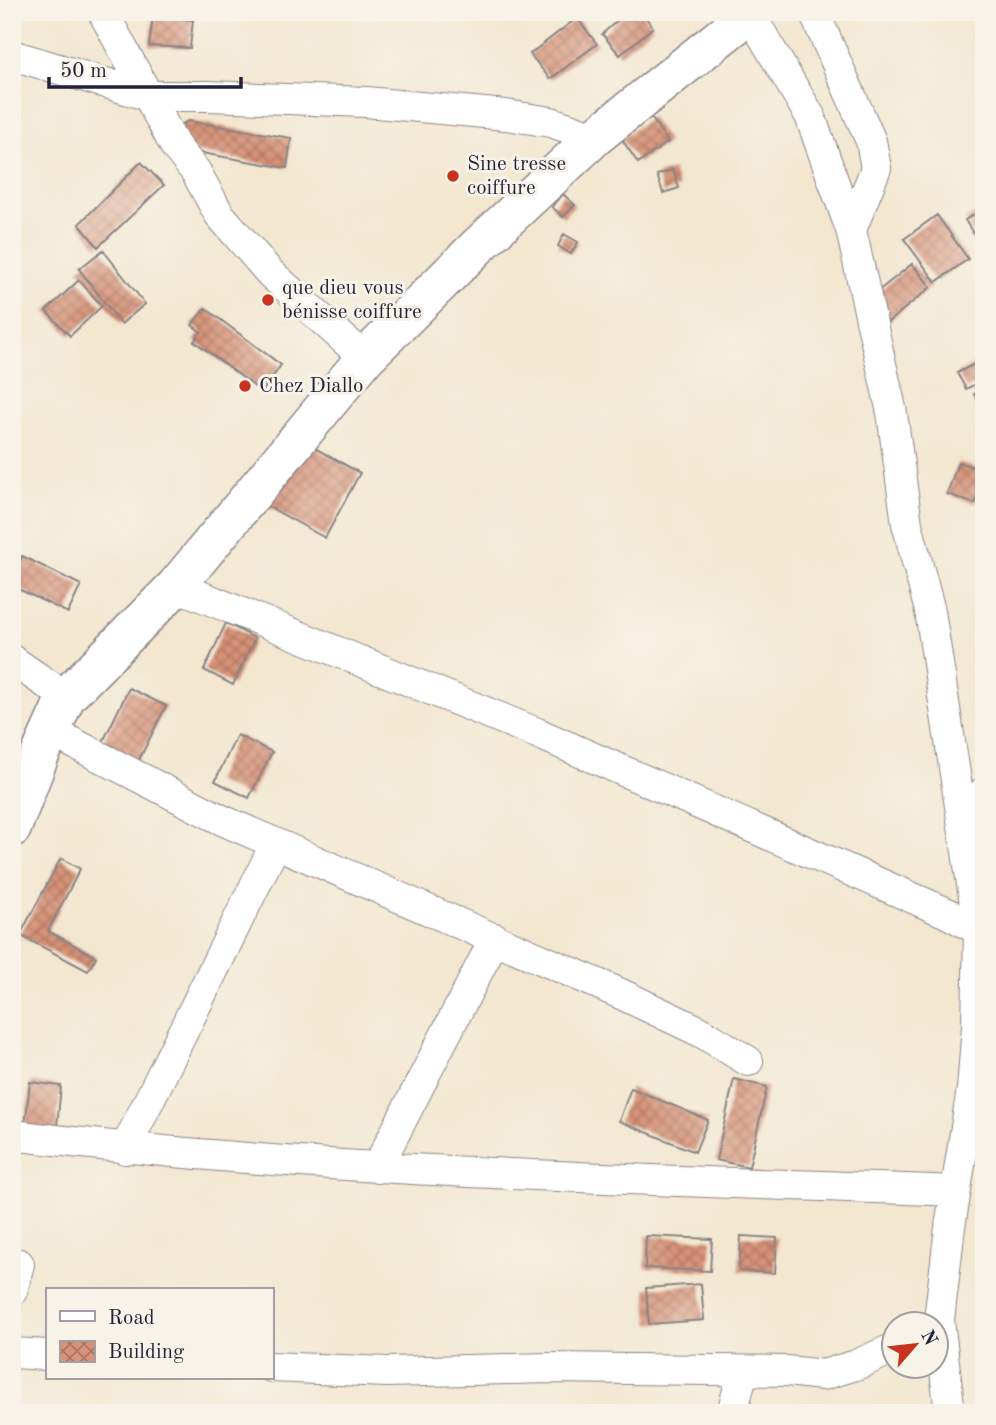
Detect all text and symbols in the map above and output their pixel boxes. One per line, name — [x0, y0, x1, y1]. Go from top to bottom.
scale bar — [49, 46, 242, 90]
text: 50 m — [60, 61, 107, 82]
place label: Sine tresse coiffure — [467, 154, 566, 199]
marker: Sine tresse coiffure — [445, 168, 461, 184]
place label: que dieu vous bénisse coiffure — [282, 278, 422, 323]
marker: que dieu vous bénisse coiffure — [260, 292, 276, 308]
place label: Chez Diallo — [259, 376, 363, 397]
marker: Chez Diallo — [237, 378, 253, 394]
legend — [46, 1288, 273, 1380]
text: Road — [108, 1308, 155, 1329]
north arrow — [880, 1310, 950, 1380]
text: N — [916, 1327, 940, 1349]
text: Building — [108, 1342, 185, 1363]

